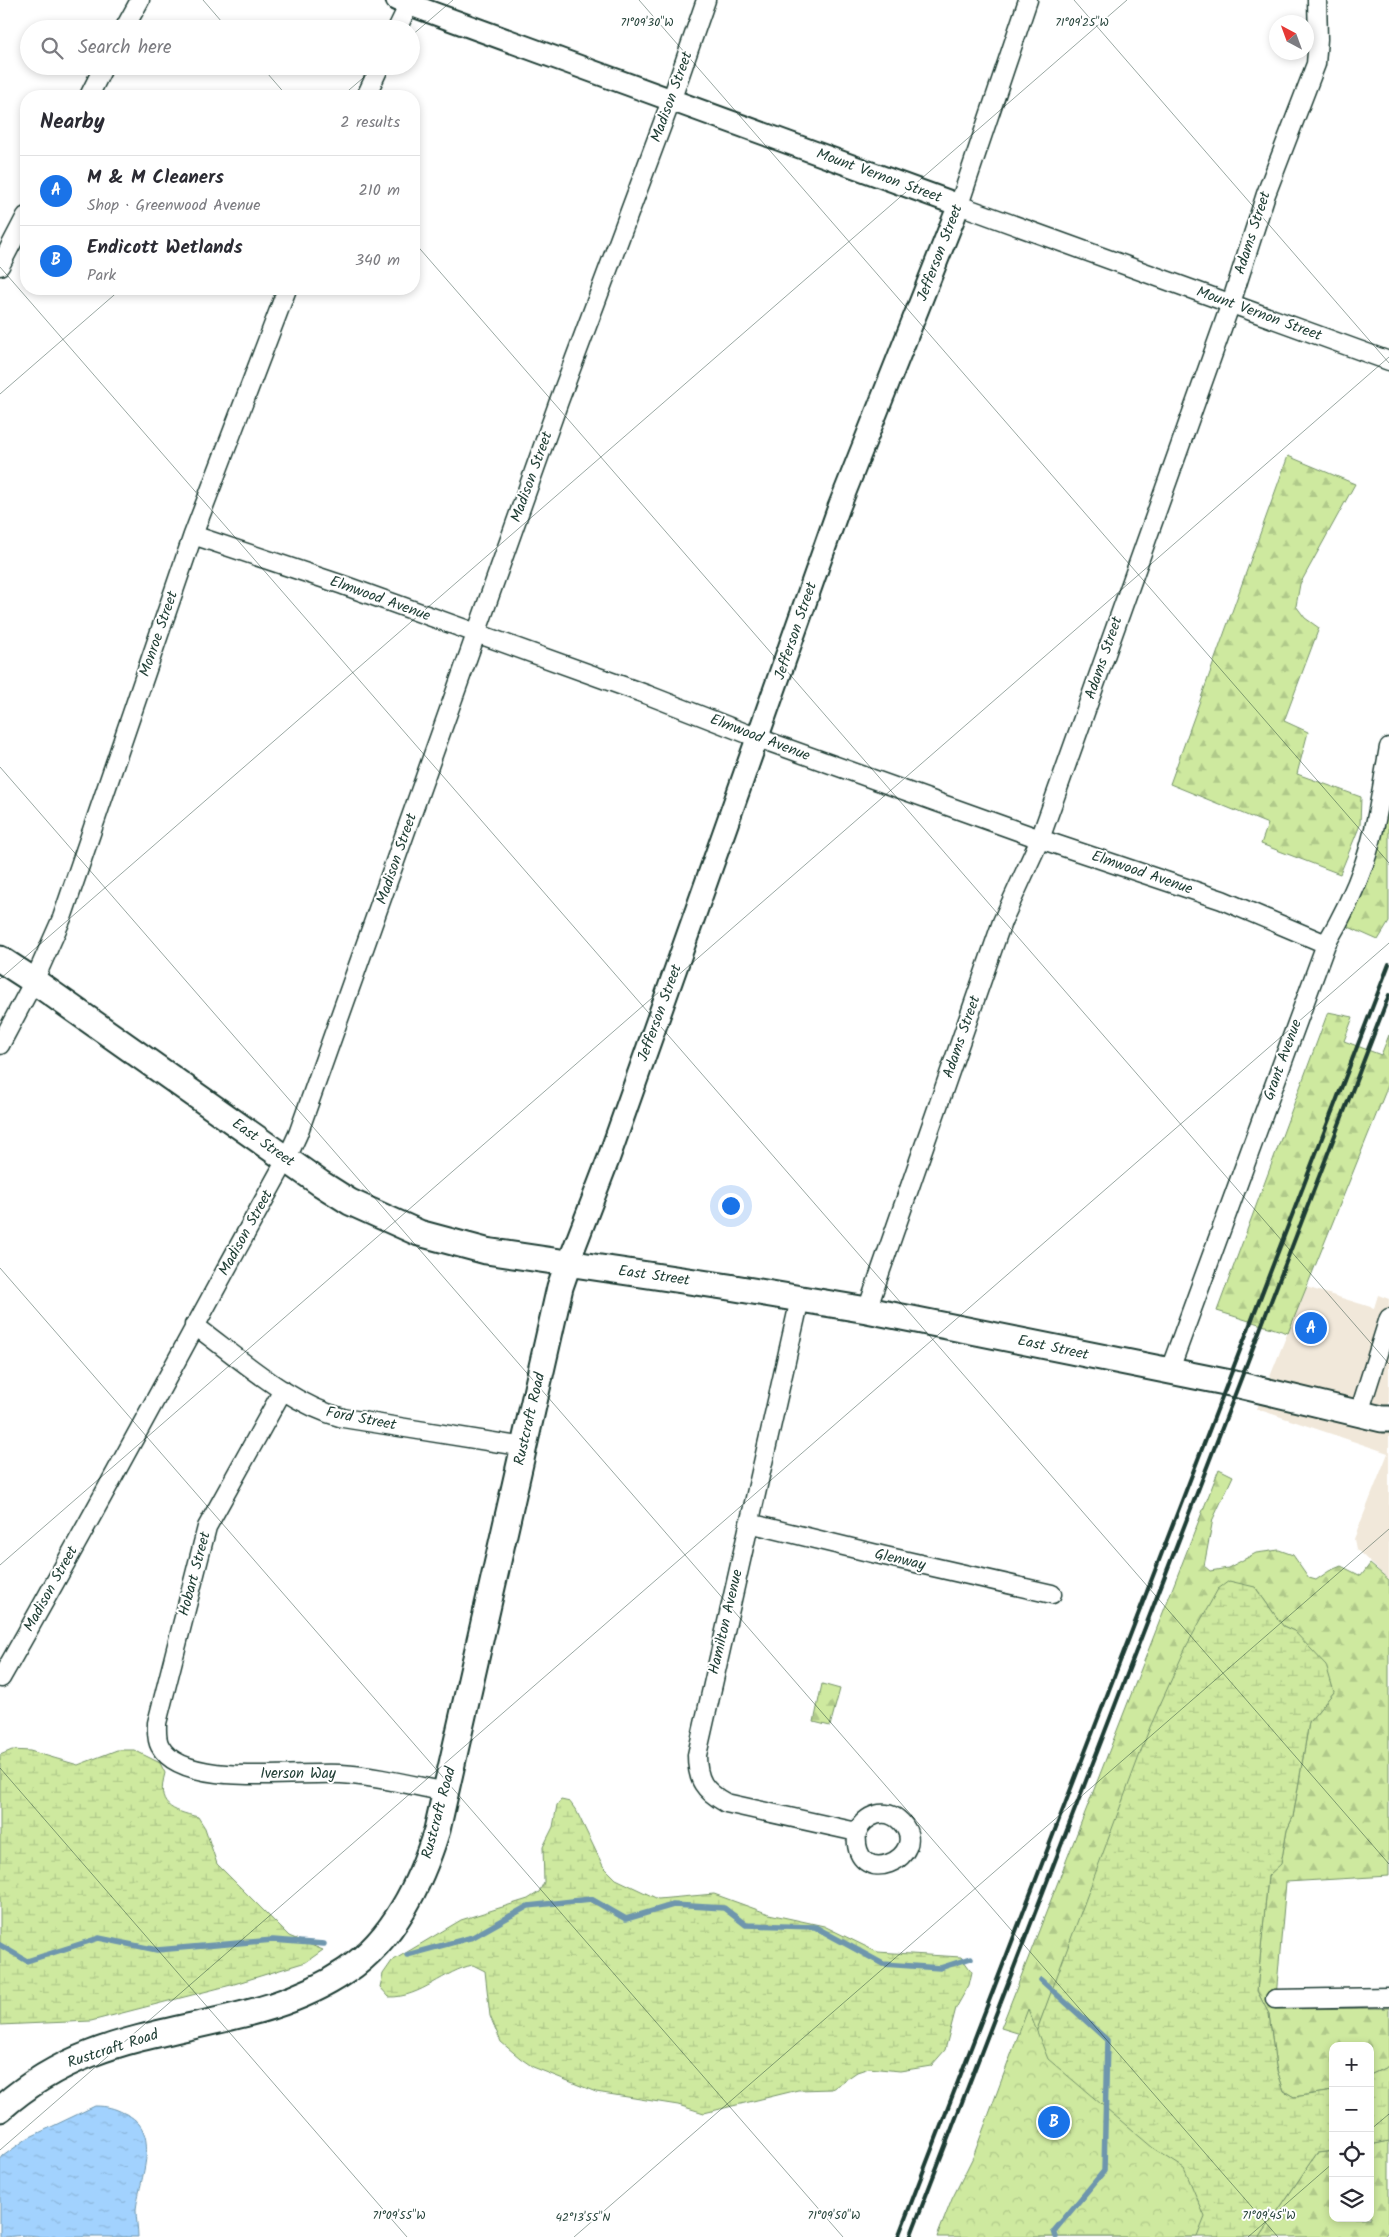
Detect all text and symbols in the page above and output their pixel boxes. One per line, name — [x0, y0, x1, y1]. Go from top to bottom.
text: 71°09'30"W — [620, 13, 674, 32]
text: 71°09'25"W — [1055, 13, 1109, 32]
north arrow — [1269, 15, 1314, 60]
search box — [20, 20, 420, 75]
text: Search here — [78, 33, 172, 63]
icon: search — [38, 34, 66, 62]
street label: Madison Street — [644, 48, 700, 146]
text: Nearby — [40, 106, 105, 139]
text: 2 results — [340, 110, 400, 135]
street label: Mount Vernon Street — [813, 142, 945, 210]
text: M & M Cleaners — [87, 163, 224, 193]
text: A — [51, 178, 61, 203]
text: 210 m — [359, 178, 400, 203]
street label: Adams Street — [1228, 188, 1278, 278]
text: Shop · Greenwood Avenue — [87, 193, 260, 218]
street label: Jefferson Street — [911, 201, 970, 305]
text: Endicott Wetlands — [87, 233, 243, 263]
text: B — [51, 248, 61, 273]
text: 340 m — [355, 248, 400, 273]
text: Park — [87, 263, 116, 288]
street label: Mount Vernon Street — [1193, 280, 1325, 348]
street label: Madison Street — [504, 428, 560, 526]
street label: Elmwood Avenue — [326, 570, 434, 628]
street label: Jefferson Street — [768, 579, 824, 683]
street label: Monroe Street — [133, 588, 185, 680]
street label: Adams Street — [1079, 613, 1129, 703]
street label: Elmwood Avenue — [706, 708, 814, 768]
street label: Madison Street — [370, 810, 424, 908]
street label: Elmwood Avenue — [1088, 844, 1196, 902]
street label: Jefferson Street — [631, 961, 689, 1065]
street label: Adams Street — [937, 992, 987, 1082]
street label: Grant Avenue — [1257, 1016, 1309, 1104]
street label: East Street — [227, 1113, 300, 1174]
street label: Madison Street — [212, 1185, 280, 1280]
your location — [718, 1193, 744, 1219]
street label: East Street — [617, 1259, 692, 1293]
pin: A — [1295, 1309, 1327, 1347]
street label: East Street — [1015, 1329, 1091, 1367]
street label: Rustcraft Road — [508, 1370, 552, 1468]
street label: Ford Street — [324, 1400, 398, 1438]
street label: Hobart Street — [172, 1529, 218, 1619]
street label: Madison Street — [17, 1541, 85, 1636]
street label: Glenway — [872, 1542, 929, 1578]
street label: Hamilton Avenue — [702, 1567, 750, 1677]
street label: Iverson Way — [260, 1762, 337, 1786]
street label: Rustcraft Road — [415, 1764, 463, 1862]
street label: Rustcraft Road — [64, 2023, 162, 2075]
map controls — [1329, 2042, 1374, 2222]
button: + — [1329, 2042, 1374, 2087]
button: − — [1329, 2087, 1374, 2132]
pin: B — [1038, 2103, 1070, 2141]
button: locate — [1329, 2132, 1374, 2177]
button: layers — [1329, 2177, 1374, 2222]
text: 71°09'55"W — [372, 2206, 426, 2225]
text: 71°09'50"W — [808, 2206, 860, 2225]
text: 71°09'45"W — [1242, 2206, 1296, 2225]
text: 42°13'55"N — [556, 2208, 611, 2227]

